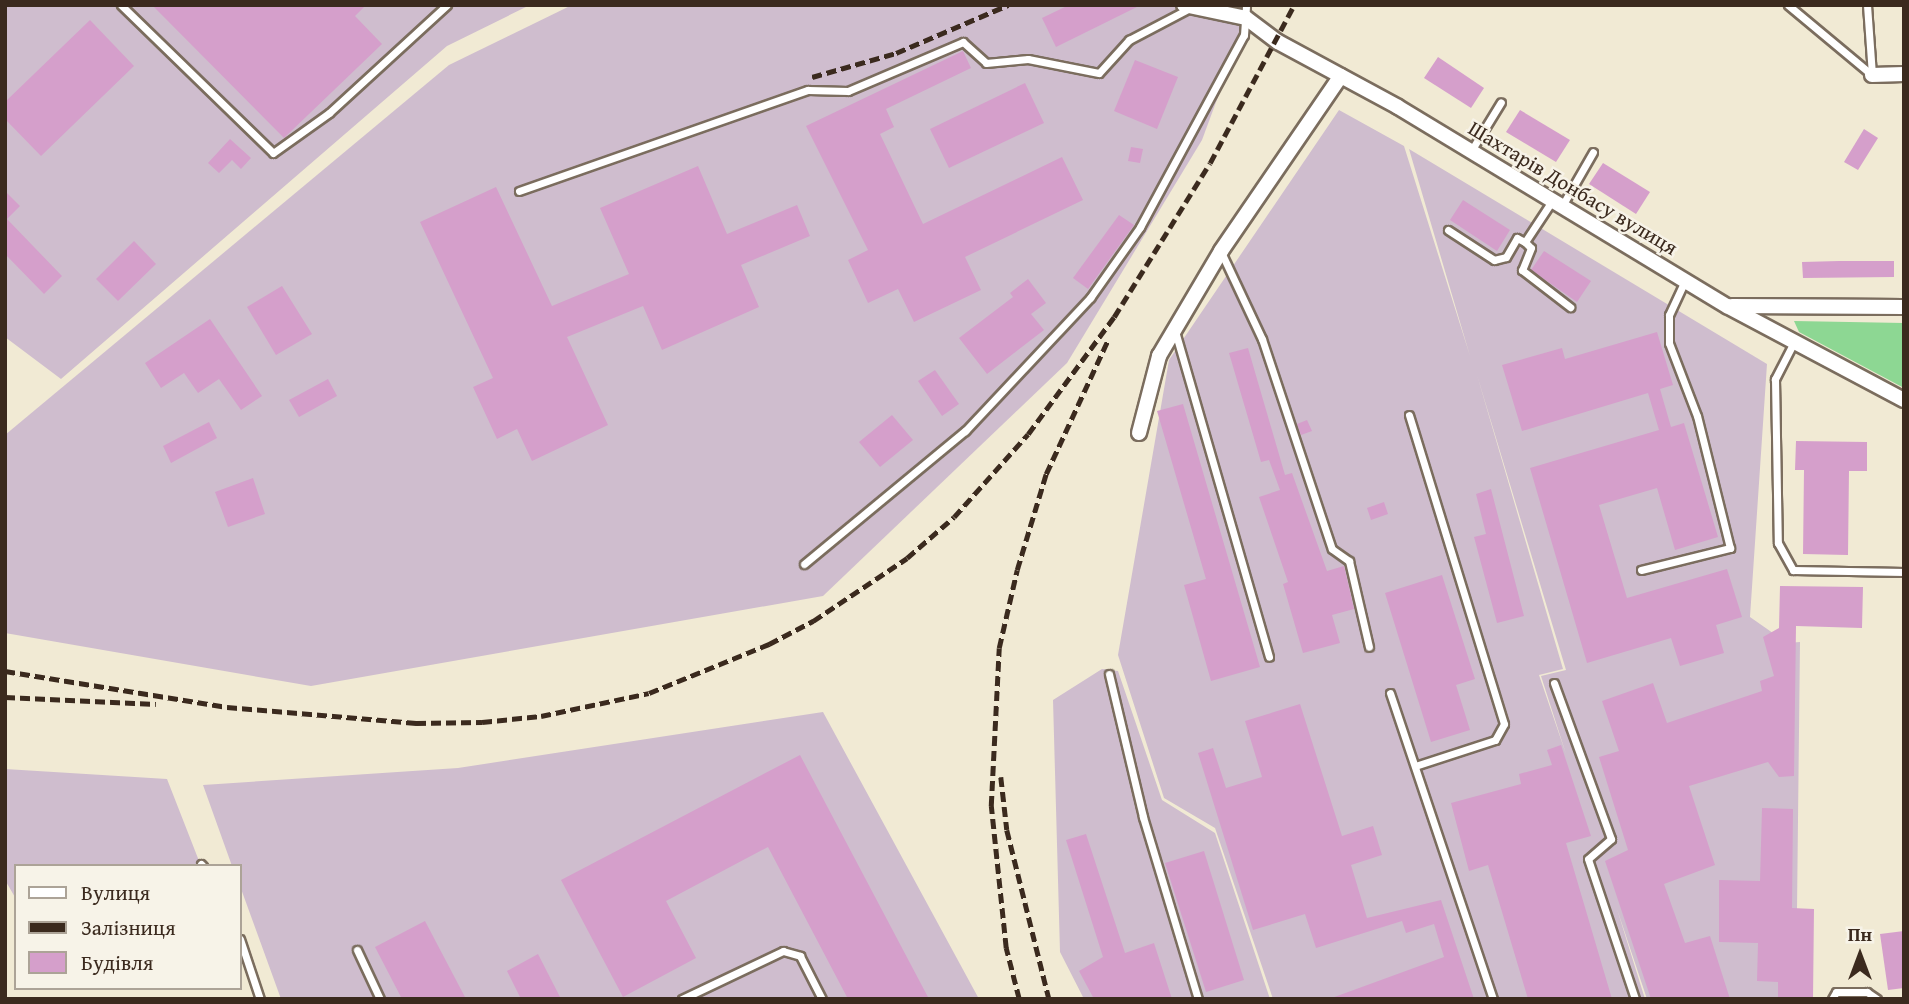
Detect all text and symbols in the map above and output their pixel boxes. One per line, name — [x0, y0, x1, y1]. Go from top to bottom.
street label: Шахтарів Донбасу вулиця — [1464, 115, 1682, 261]
legend — [14, 864, 242, 990]
text: Вулиця — [81, 877, 150, 908]
text: Залізниця — [81, 912, 176, 943]
north arrow — [1825, 920, 1895, 990]
text: Пн — [1848, 920, 1872, 948]
text: Будівля — [81, 947, 153, 978]

